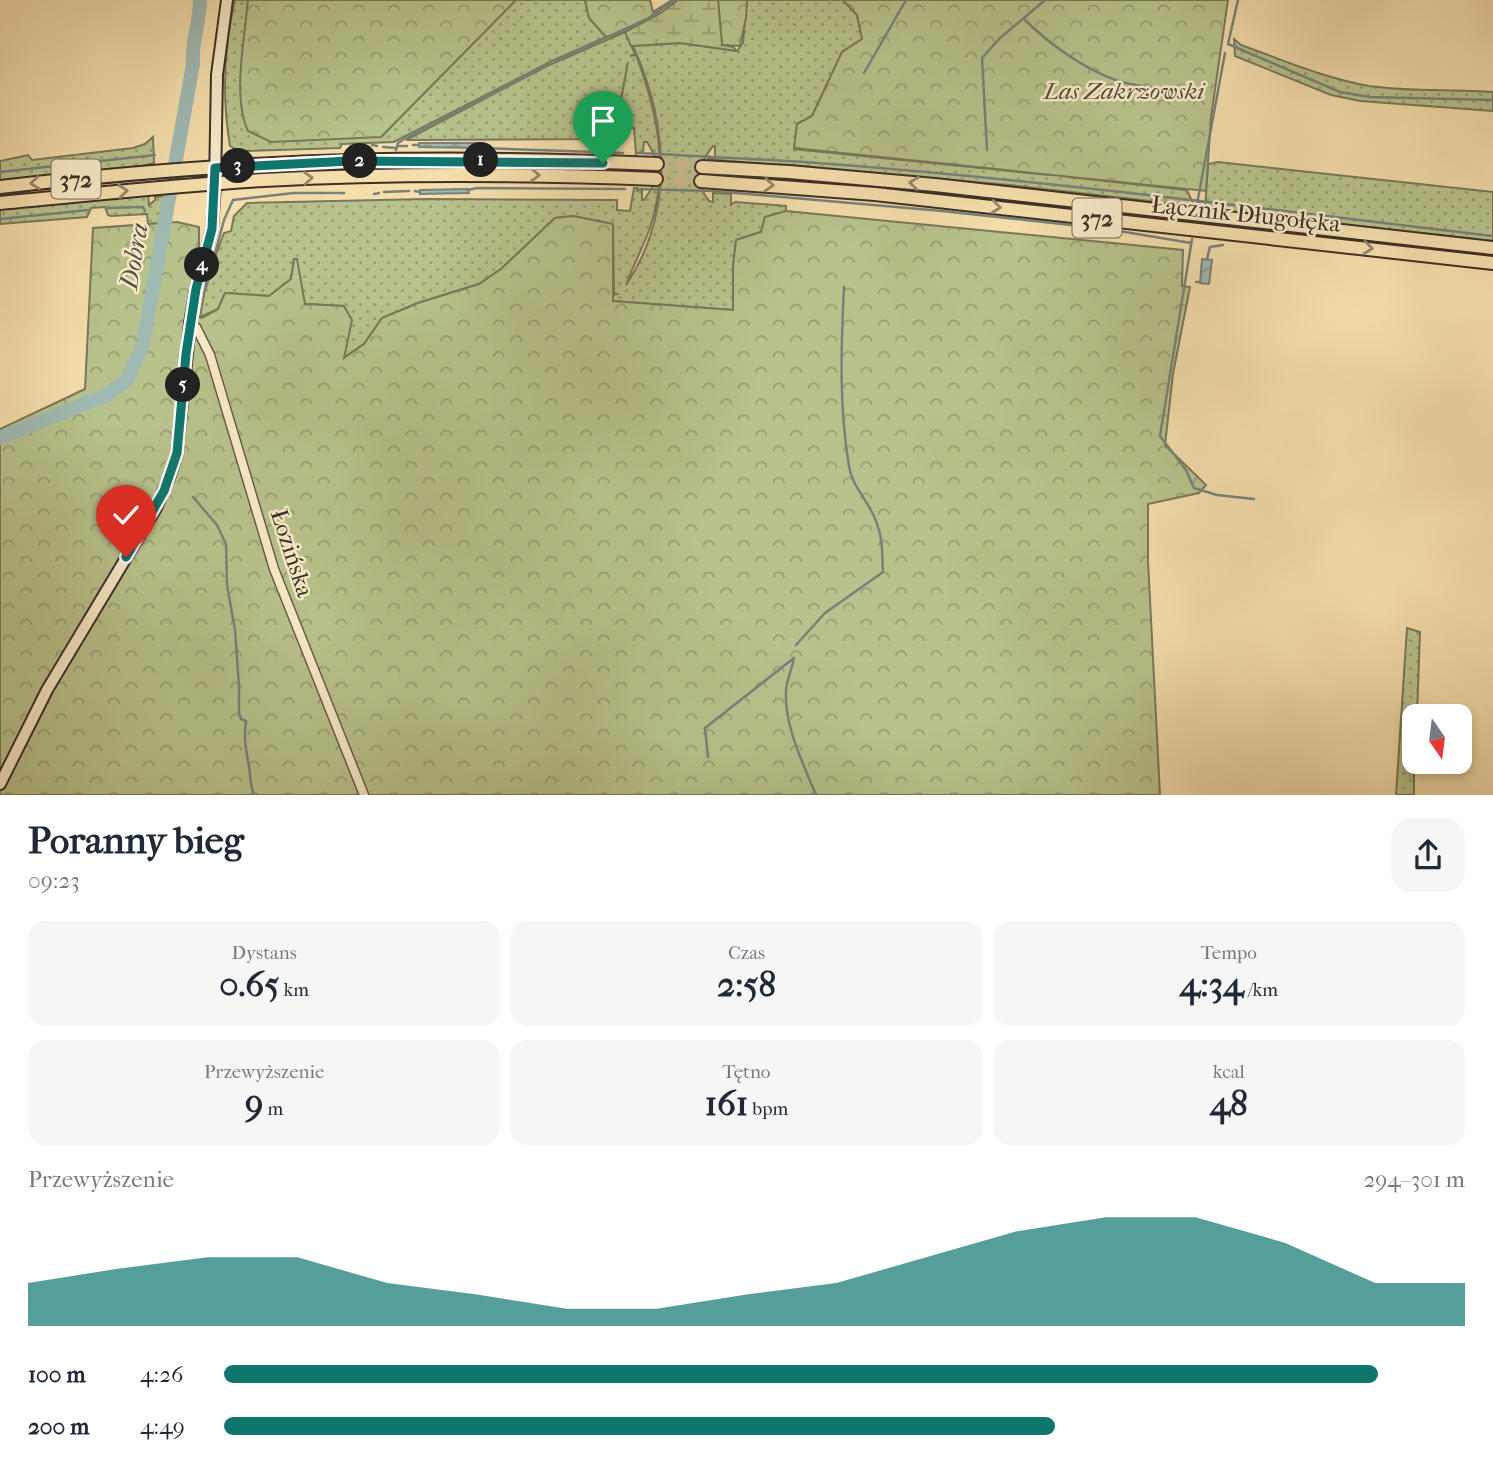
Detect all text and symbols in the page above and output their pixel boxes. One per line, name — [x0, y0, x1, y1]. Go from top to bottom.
park label: Las Zakrzowski — [1042, 77, 1206, 105]
pin — [573, 91, 633, 163]
icon: arrive — [584, 102, 622, 140]
pin: 1 — [463, 142, 498, 178]
pin: 2 — [342, 144, 378, 178]
pin: 3 — [220, 148, 256, 184]
text: 1 — [477, 148, 484, 170]
text: 2 — [355, 149, 364, 171]
text: 3 — [234, 154, 241, 176]
road number: 372 — [52, 160, 100, 198]
one-way arrow — [530, 167, 541, 183]
one-way arrow — [302, 171, 313, 186]
one-way arrow — [29, 176, 41, 191]
one-way arrow — [908, 176, 919, 191]
one-way arrow — [764, 177, 775, 192]
one-way arrow — [118, 184, 129, 199]
street label: Łącznik Długołęka — [1150, 190, 1343, 239]
road number: 372 — [1072, 198, 1122, 238]
one-way arrow — [990, 199, 1001, 214]
water label: Dobra — [113, 220, 155, 294]
one-way arrow — [1362, 241, 1374, 256]
pin: 4 — [184, 247, 220, 282]
text: 4 — [196, 253, 207, 275]
pin: 5 — [166, 368, 200, 402]
text: 5 — [178, 373, 187, 395]
pin — [96, 485, 156, 557]
icon: check — [107, 496, 145, 534]
street label: Łozińska — [265, 506, 320, 601]
north arrow — [1402, 704, 1472, 774]
map controls — [1402, 704, 1472, 774]
text: Poranny bieg — [28, 818, 244, 863]
button: share — [1391, 818, 1465, 892]
text: 09:23 — [28, 867, 80, 894]
text: Dystans — [232, 942, 297, 964]
text: Czas — [728, 942, 765, 964]
text: Tempo — [1201, 942, 1257, 964]
text: 0.65 — [219, 964, 279, 1005]
text: 2:58 — [717, 964, 776, 1005]
text: 4:34 — [1180, 964, 1244, 1005]
text: km — [279, 979, 309, 1001]
text: /km — [1244, 979, 1278, 1001]
text: Przewyższenie — [204, 1061, 324, 1083]
text: Tętno — [723, 1061, 770, 1083]
text: kcal — [1213, 1061, 1245, 1083]
text: 9 — [245, 1083, 263, 1124]
text: 161 — [705, 1083, 748, 1124]
text: 48 — [1210, 1083, 1248, 1124]
text: m — [263, 1098, 283, 1120]
text: bpm — [748, 1098, 788, 1120]
text: Przewyższenie — [28, 1166, 174, 1193]
text: 294–301 m — [1363, 1166, 1465, 1193]
text: 100 m — [28, 1361, 86, 1388]
text: 4:26 — [140, 1361, 183, 1388]
text: 200 m — [28, 1413, 89, 1440]
text: 4:49 — [140, 1413, 185, 1440]

